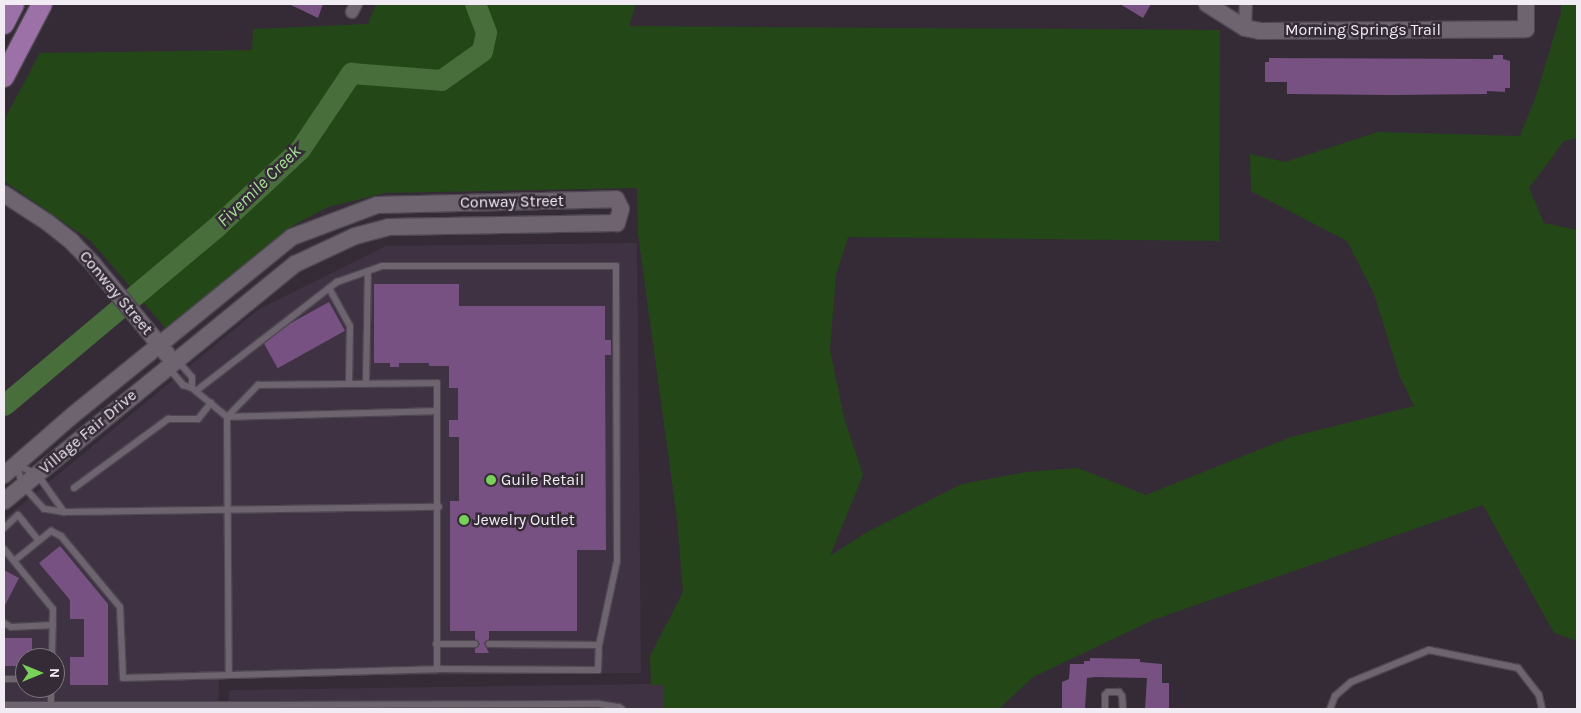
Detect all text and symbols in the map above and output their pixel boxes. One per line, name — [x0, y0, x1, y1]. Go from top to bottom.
street label: Morning Springs Trail — [1285, 20, 1441, 40]
water label: Fivemile Creek — [212, 141, 306, 231]
street label: Conway Street — [460, 191, 564, 213]
street label: Conway Street — [75, 247, 157, 339]
street label: Village Fair Drive — [35, 386, 141, 478]
place label: Guile Retail — [501, 470, 584, 490]
marker: Guile Retail — [485, 474, 497, 486]
place label: Jewelry Outlet — [474, 510, 575, 530]
marker: Jewelry Outlet — [458, 514, 470, 526]
north arrow — [15, 648, 65, 698]
text: N — [46, 668, 63, 678]

